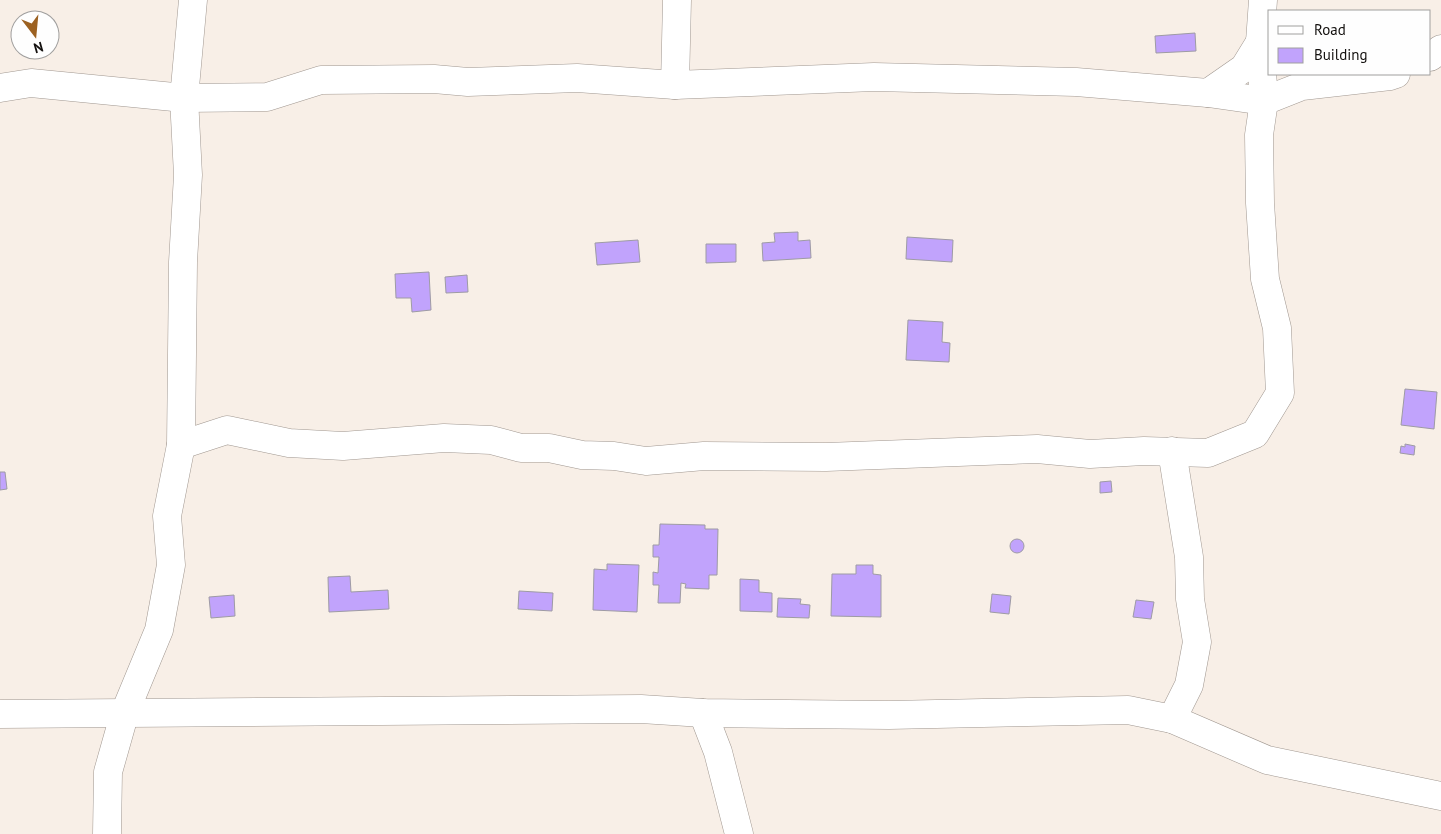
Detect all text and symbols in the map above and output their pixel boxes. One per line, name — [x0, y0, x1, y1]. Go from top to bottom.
north arrow — [10, 10, 60, 60]
legend — [1268, 10, 1431, 75]
text: Road — [1314, 20, 1346, 39]
text: N — [32, 38, 45, 57]
text: Building — [1314, 45, 1368, 64]

